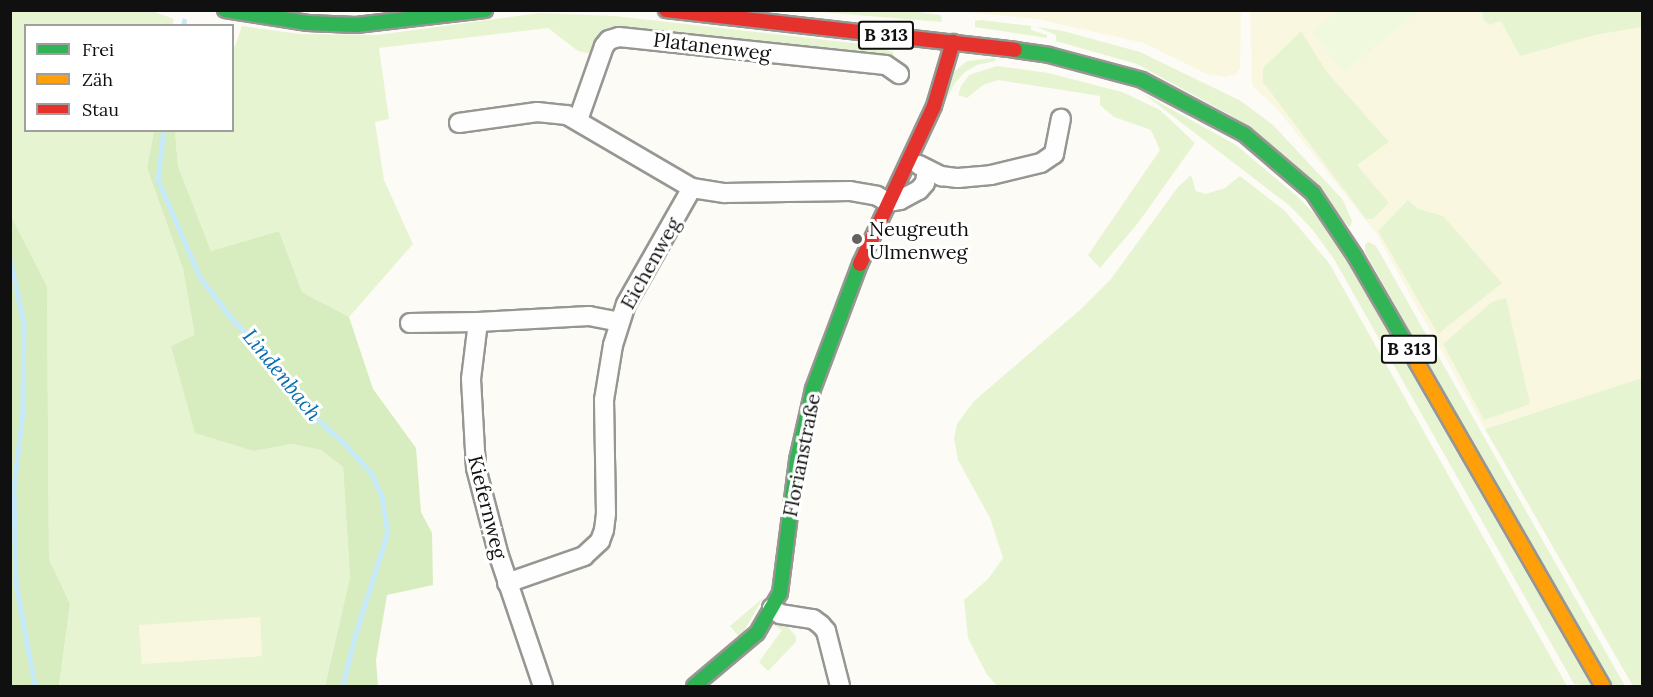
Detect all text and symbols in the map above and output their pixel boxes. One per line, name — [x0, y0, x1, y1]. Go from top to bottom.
road number: B 313 — [858, 20, 914, 50]
legend — [24, 24, 234, 132]
street label: Platanenweg — [652, 27, 772, 65]
text: Frei — [82, 38, 114, 61]
text: Zäh — [82, 68, 113, 91]
text: Stau — [82, 98, 119, 121]
street label: Eichenweg — [615, 213, 685, 313]
place label: Neugreuth Ulmenweg — [869, 216, 969, 263]
marker: Neugreuth Ulmenweg — [850, 232, 864, 246]
water label: Lindenbach — [237, 324, 327, 426]
road number: B 313 — [1380, 334, 1438, 364]
street label: Florianstraße — [777, 391, 825, 519]
street label: Kiefernweg — [464, 453, 512, 561]

